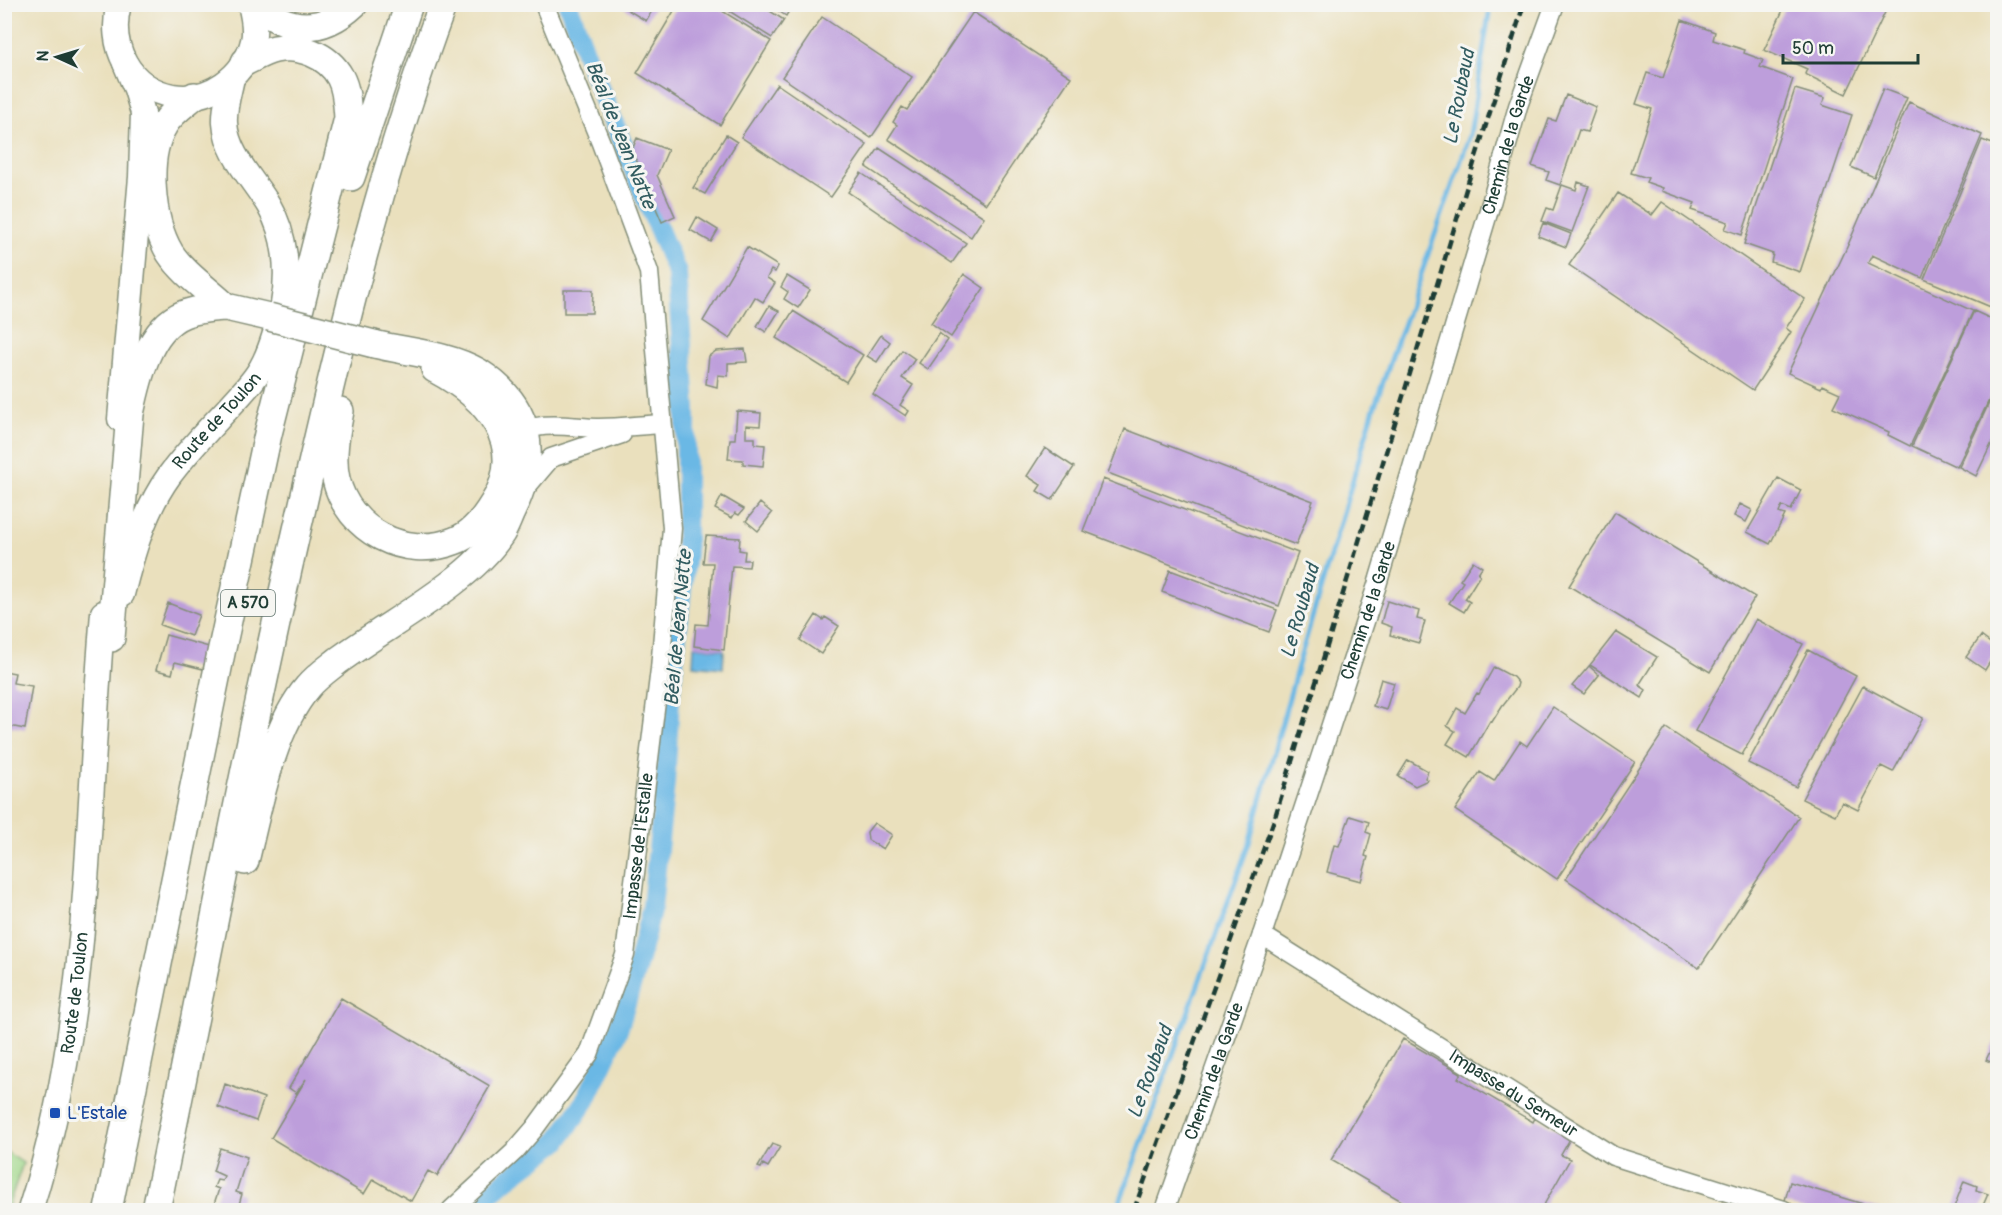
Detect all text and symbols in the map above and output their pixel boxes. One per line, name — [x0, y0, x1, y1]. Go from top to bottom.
north arrow — [27, 27, 87, 87]
scale bar — [1783, 27, 1918, 65]
text: 50 m — [1792, 37, 1834, 60]
water label: Le Roubaud — [1438, 45, 1481, 147]
text: N — [33, 50, 53, 62]
water label: Béal de Jean Natte — [580, 58, 663, 214]
street label: Chemin de la Garde — [1477, 72, 1540, 217]
street label: Route de Toulon — [167, 368, 267, 474]
street label: Chemin de la Garde — [1335, 538, 1401, 683]
water label: Béal de Jean Natte — [659, 547, 697, 707]
water label: Le Roubaud — [1275, 559, 1326, 661]
road number: A 570 — [221, 590, 275, 616]
street label: Impasse de l'Estalle — [618, 772, 659, 921]
street label: Route de Toulon — [55, 931, 93, 1056]
street label: Chemin de la Garde — [1179, 1000, 1249, 1143]
water label: Le Roubaud — [1122, 1020, 1179, 1122]
street label: Impasse du Semeur — [1445, 1044, 1583, 1143]
place label: L'Estale — [67, 1102, 127, 1125]
marker: L'Estale — [48, 1106, 62, 1120]

